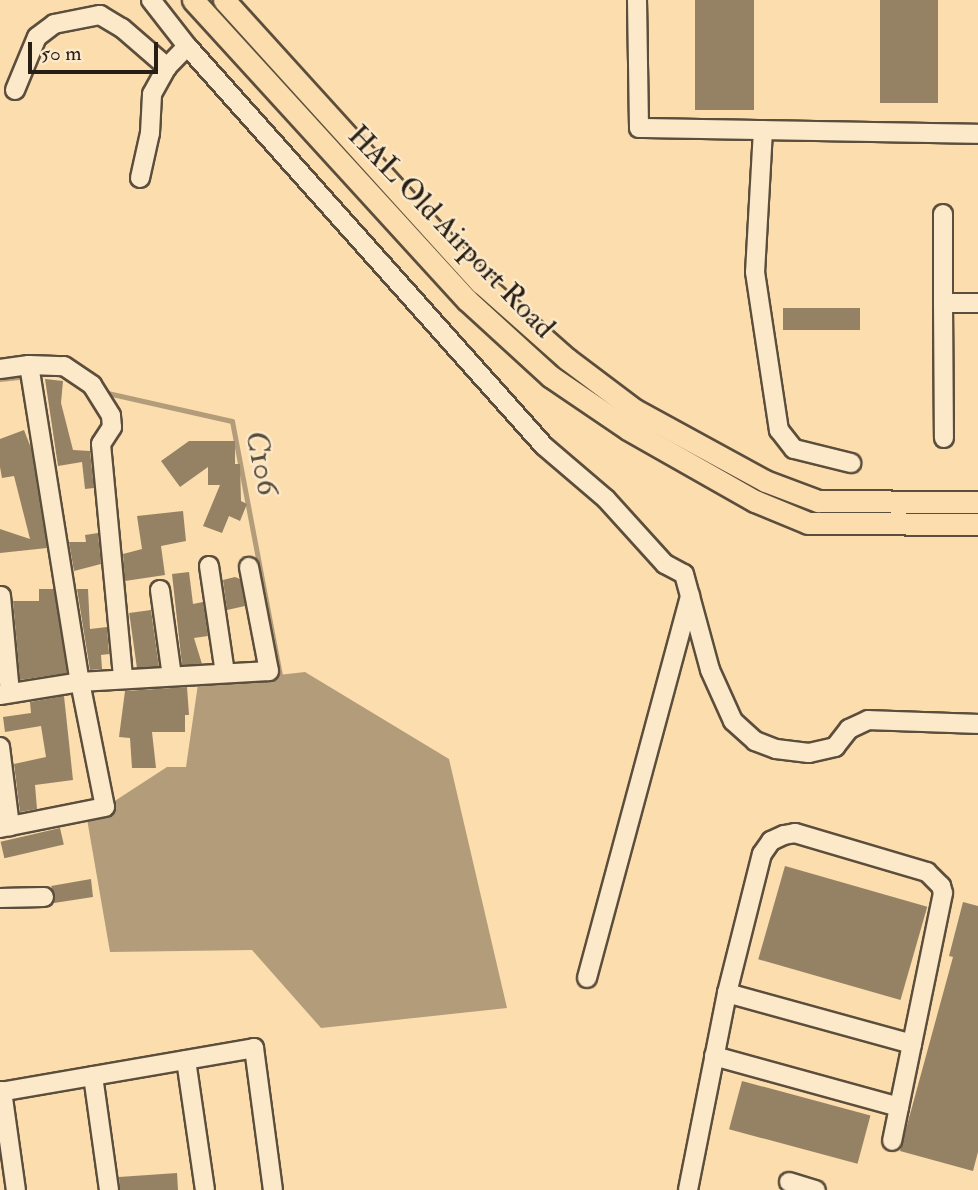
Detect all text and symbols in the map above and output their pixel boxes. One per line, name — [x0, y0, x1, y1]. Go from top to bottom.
scale bar — [32, 28, 161, 72]
text: 50 m — [41, 40, 82, 67]
street label: HAL Old Airport Road — [340, 118, 562, 346]
water label: C106 — [236, 427, 288, 499]

